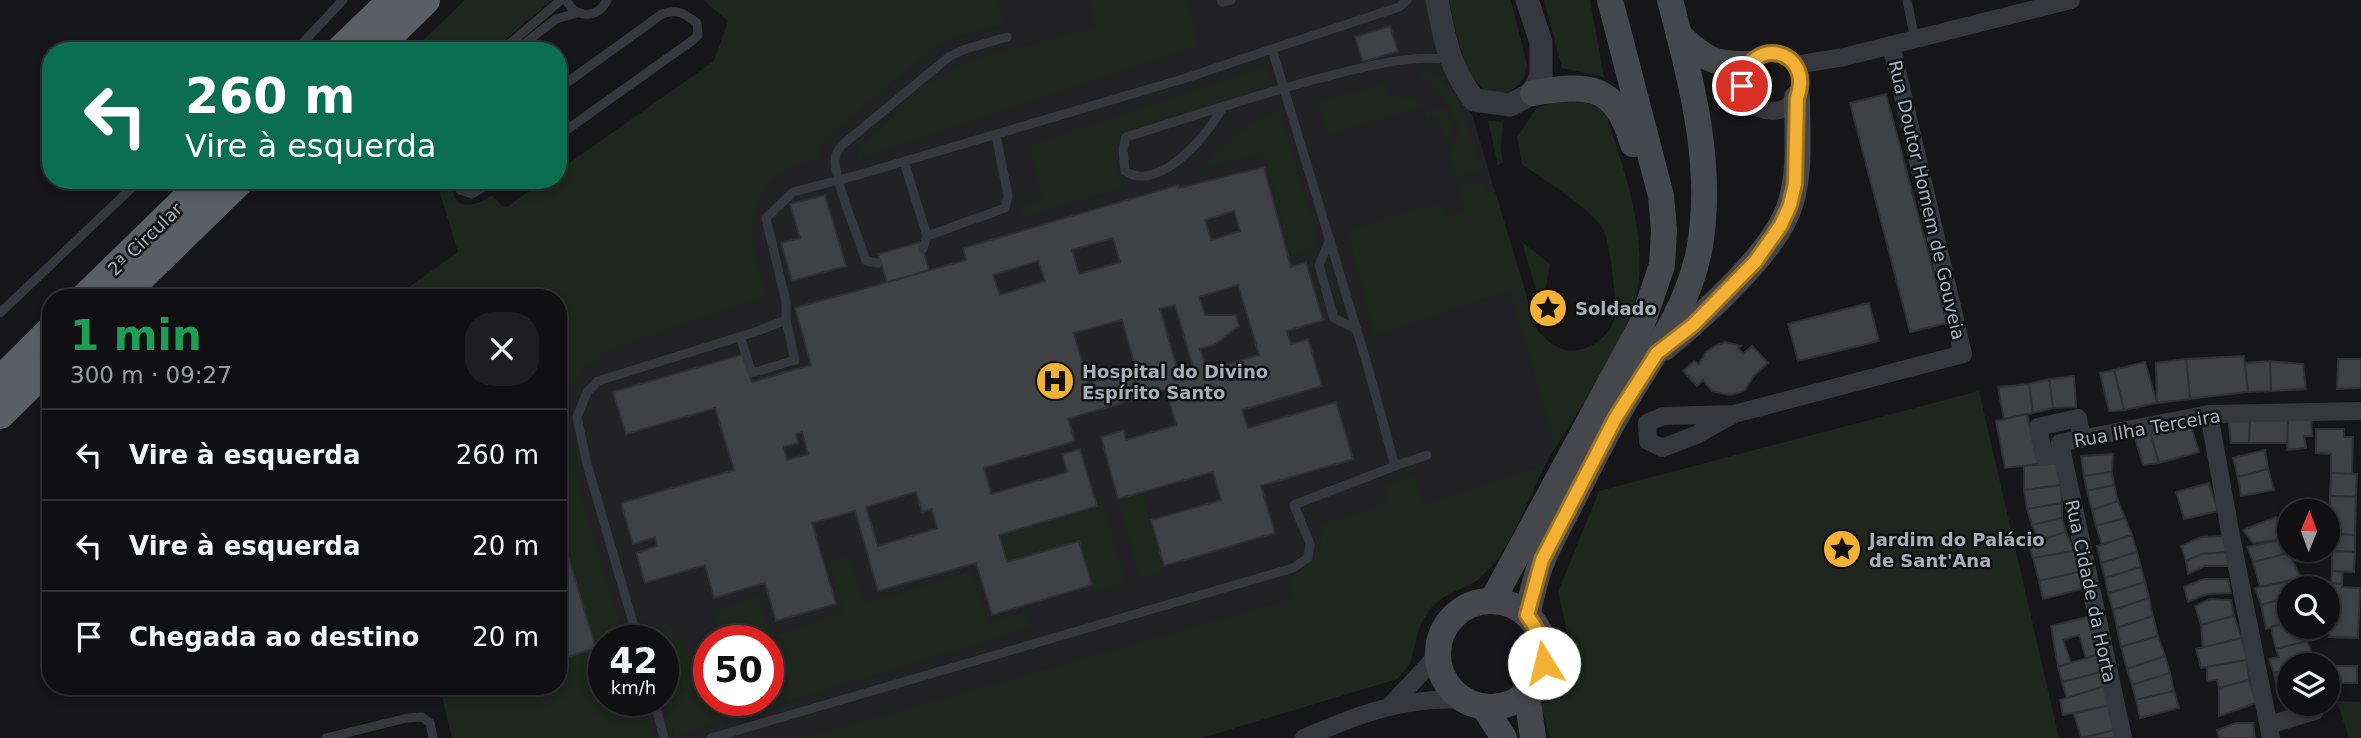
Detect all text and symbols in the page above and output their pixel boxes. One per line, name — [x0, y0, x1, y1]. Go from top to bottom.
pin — [1712, 56, 1772, 116]
street label: Rua Doutor Homem de Gouveia — [1885, 58, 1969, 342]
icon: arrive — [1723, 67, 1761, 105]
text: 260 m — [185, 68, 355, 125]
icon: left — [70, 70, 161, 161]
text: Vire à esquerda — [185, 127, 436, 165]
street label: 2ª Circular — [104, 198, 187, 280]
place icon: Soldado — [1527, 287, 1569, 329]
place label: Soldado — [1575, 298, 1657, 319]
text: 1 min — [70, 311, 202, 360]
button: close — [465, 312, 539, 386]
hospital icon: Hospital do Divino Espírito Santo — [1034, 360, 1076, 402]
place label: Hospital do Divino Espírito Santo — [1082, 361, 1268, 403]
text: 300 m · 09:27 — [70, 362, 232, 388]
street label: Rua Ilha Terceira — [2072, 405, 2222, 451]
icon: left — [70, 436, 108, 474]
text: Vire à esquerda — [129, 440, 361, 470]
text: 260 m — [456, 440, 539, 470]
street label: Rua Cidade da Horta — [2061, 498, 2121, 684]
north arrow — [2277, 499, 2340, 562]
map controls — [2277, 499, 2340, 716]
icon: left — [70, 527, 108, 565]
place icon: Jardim do Palácio de Sant'Ana — [1821, 528, 1863, 570]
place label: Jardim do Palácio de Sant'Ana — [1867, 529, 2045, 571]
text: Vire à esquerda — [129, 531, 361, 561]
text: 20 m — [472, 531, 539, 561]
button: search — [2277, 576, 2340, 639]
icon: arrive — [70, 618, 108, 656]
text: Chegada ao destino — [129, 622, 419, 652]
text: 20 m — [472, 622, 539, 652]
speed limit sign: 50 — [693, 625, 784, 716]
position arrow — [1507, 626, 1581, 700]
text: 42 — [609, 641, 658, 681]
button: layers — [2277, 653, 2340, 716]
text: km/h — [611, 677, 656, 698]

